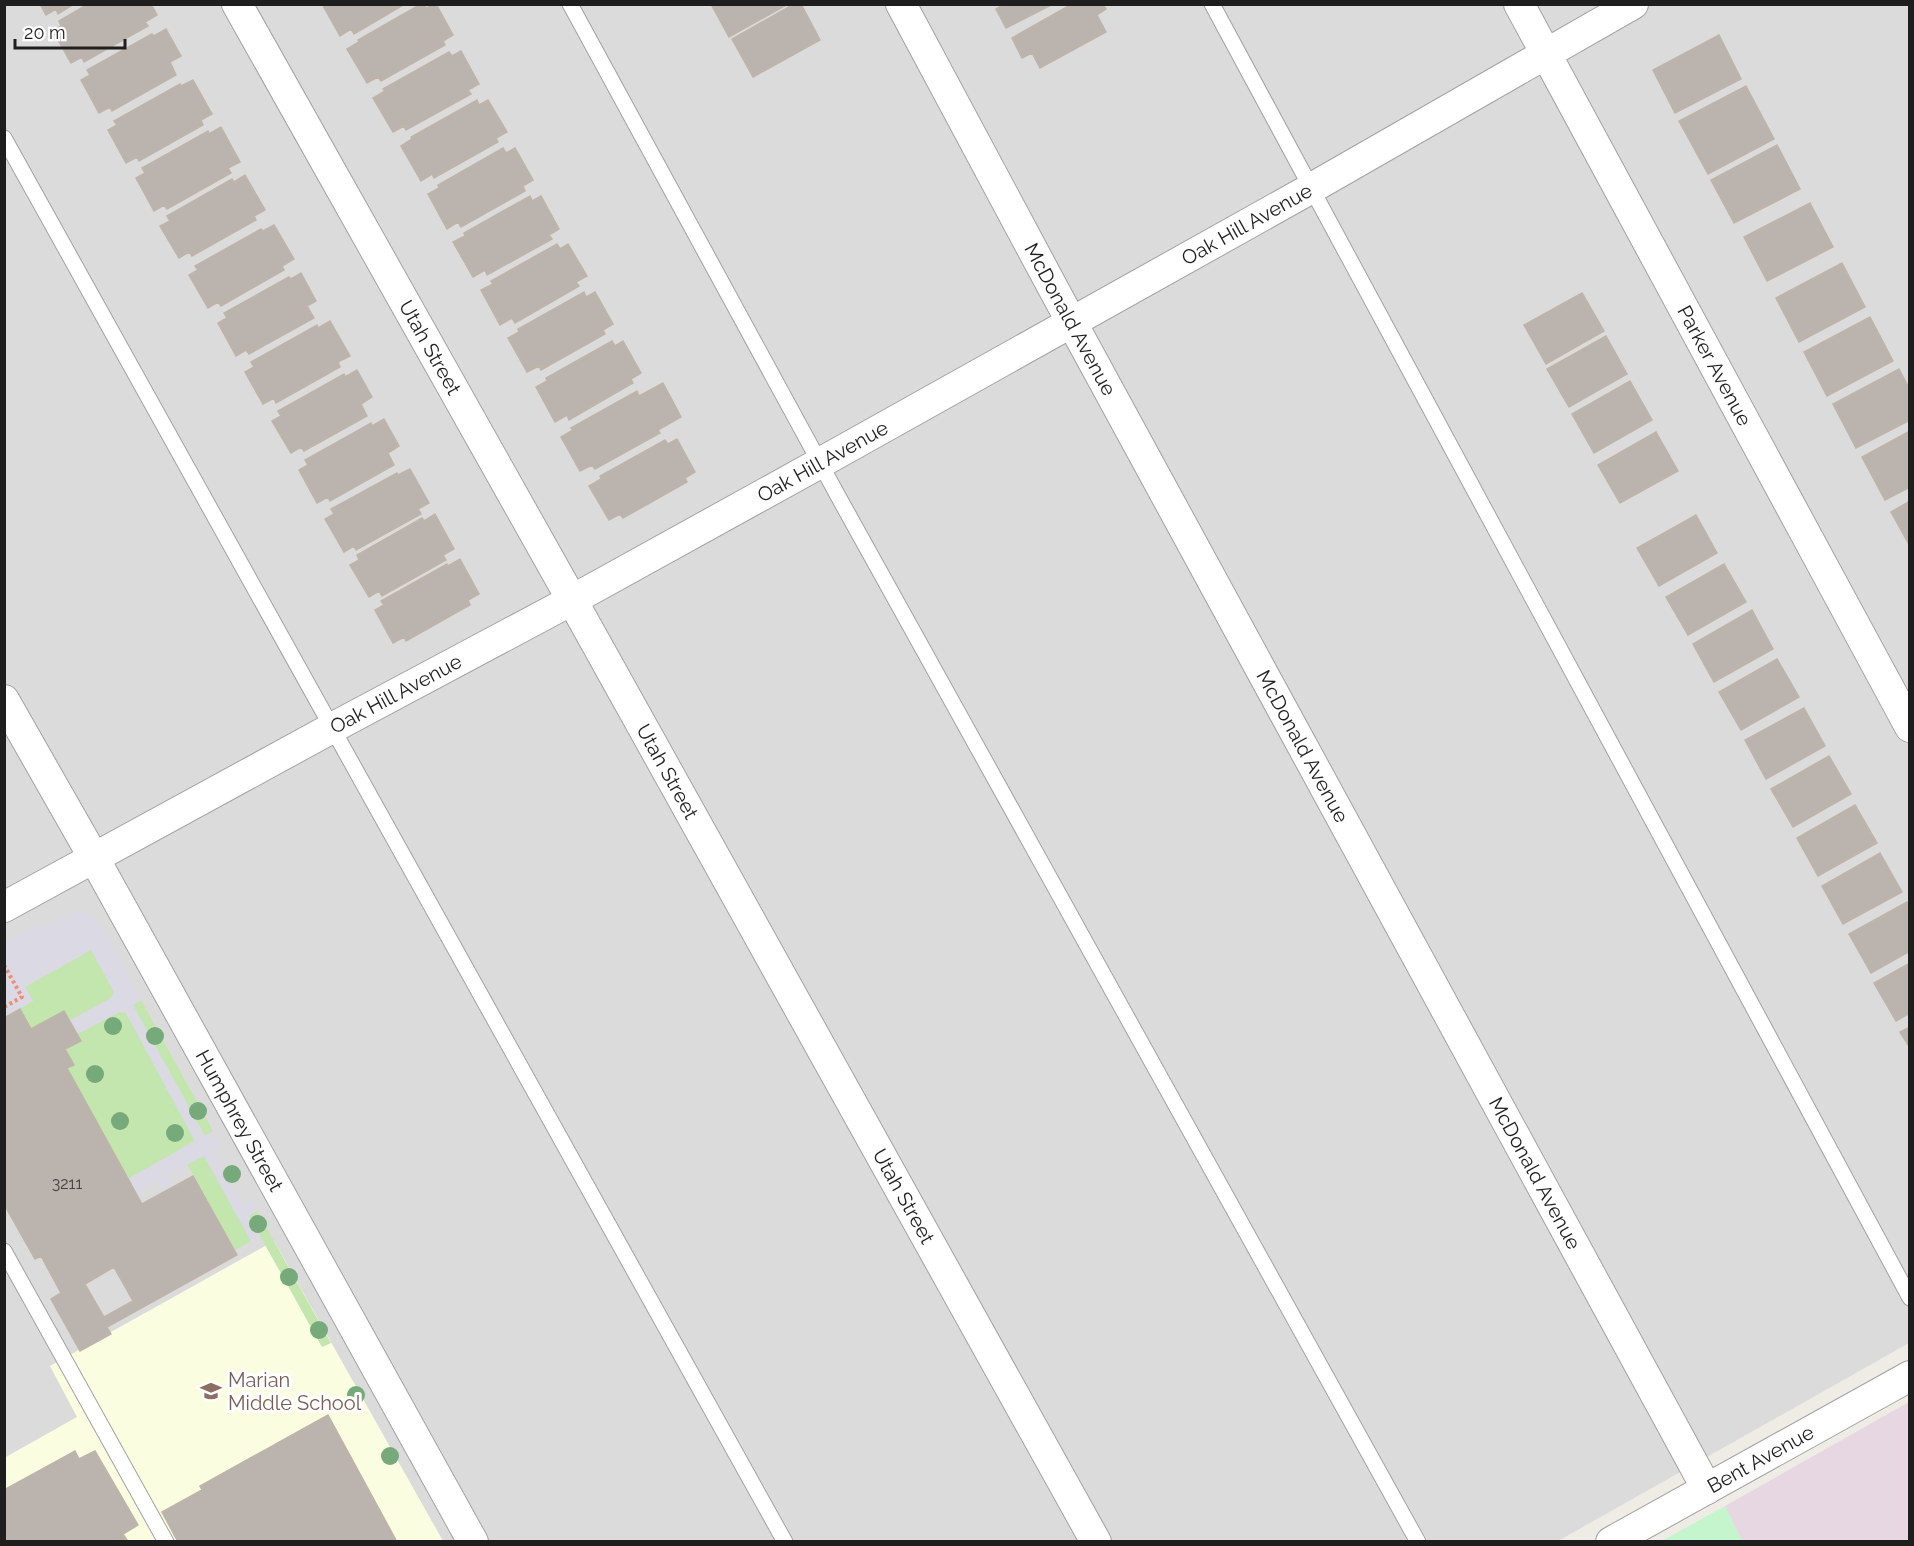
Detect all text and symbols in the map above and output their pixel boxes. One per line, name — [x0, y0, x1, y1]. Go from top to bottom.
scale bar — [15, 12, 124, 50]
text: 20 m — [24, 22, 66, 43]
street label: Oak Hill Avenue — [1177, 178, 1316, 270]
street label: McDonald Avenue — [1019, 239, 1121, 400]
street label: Utah Street — [394, 296, 466, 399]
street label: Parker Avenue — [1672, 301, 1757, 430]
street label: Oak Hill Avenue — [753, 415, 892, 507]
street label: Oak Hill Avenue — [326, 649, 466, 739]
street label: McDonald Avenue — [1251, 666, 1354, 827]
street label: Utah Street — [631, 720, 704, 823]
street label: Humphrey Street — [191, 1046, 288, 1196]
street label: McDonald Avenue — [1484, 1093, 1586, 1254]
street label: Utah Street — [868, 1145, 940, 1248]
house number: 3211 — [52, 1174, 82, 1193]
place label: Marian Middle School — [228, 1368, 362, 1415]
school or university icon: Marian Middle School — [199, 1379, 223, 1403]
street label: Bent Avenue — [1703, 1420, 1818, 1498]

